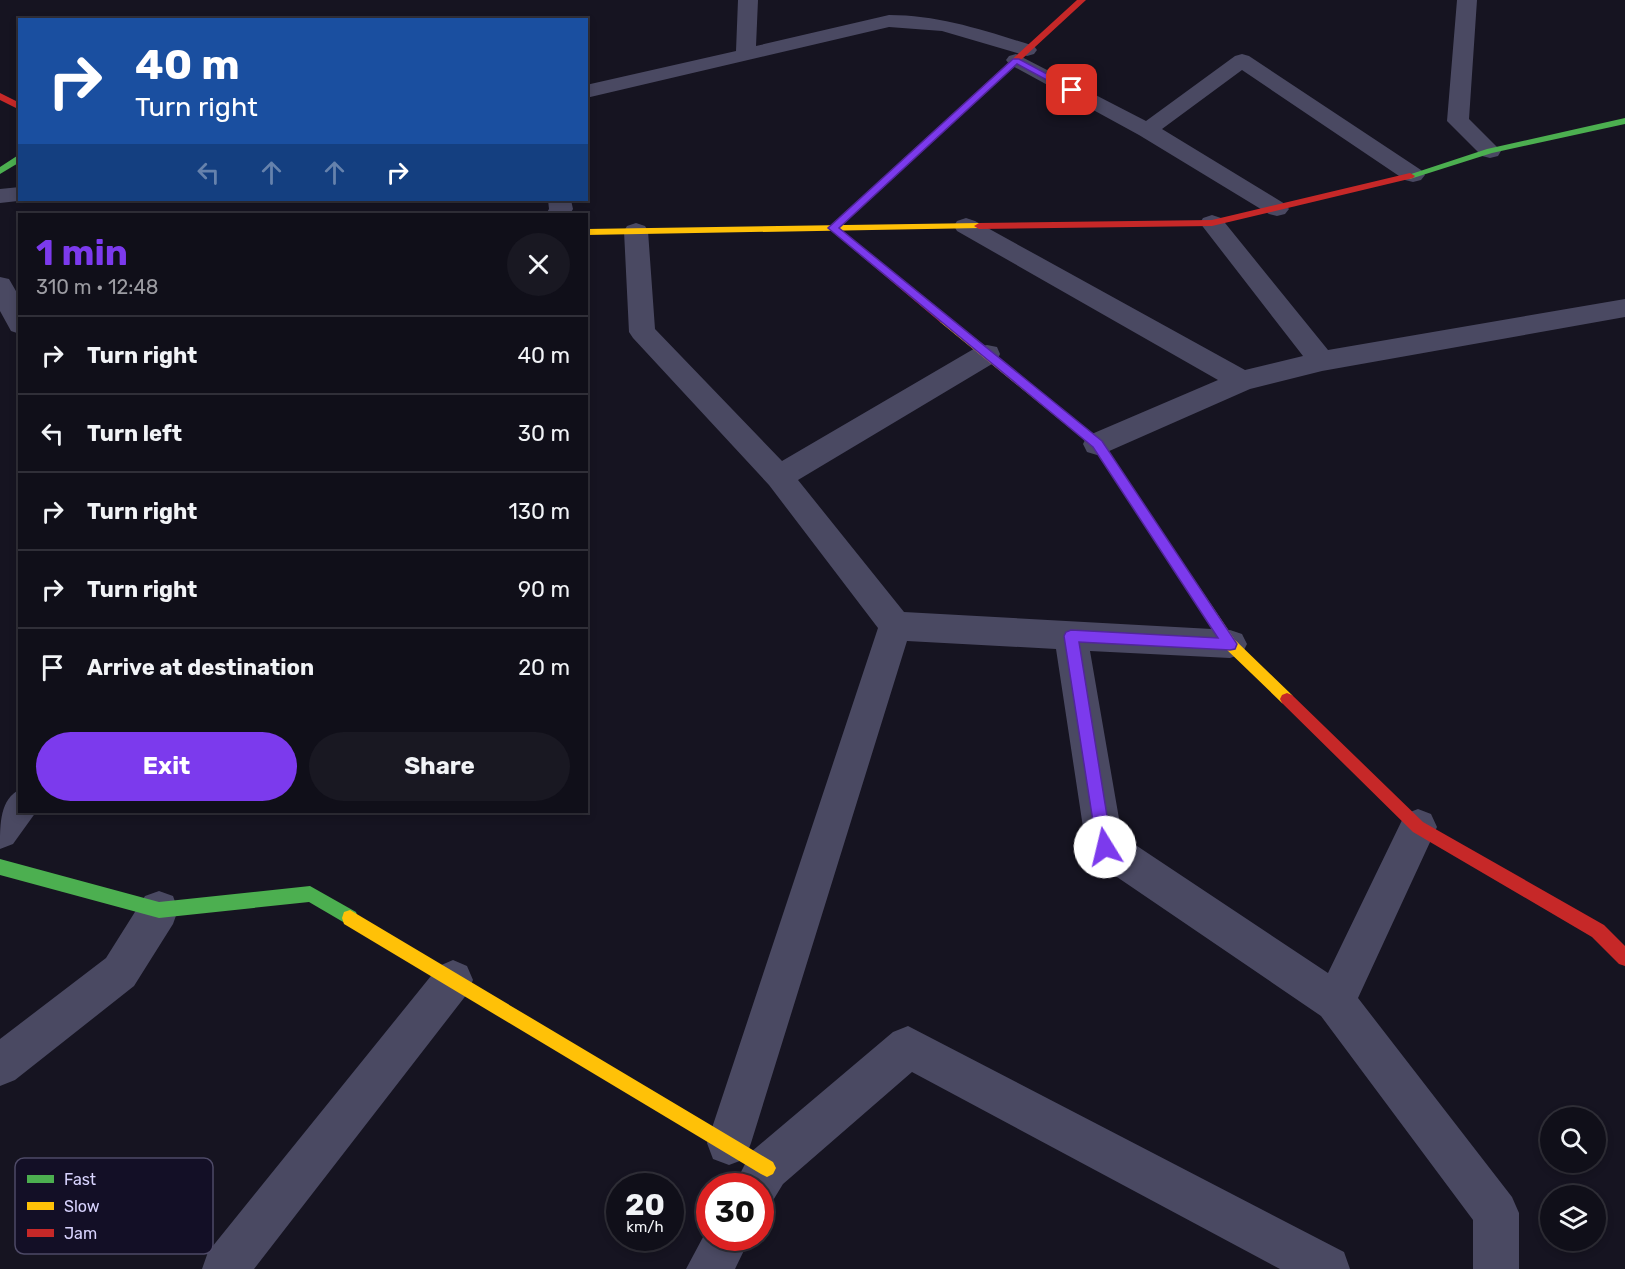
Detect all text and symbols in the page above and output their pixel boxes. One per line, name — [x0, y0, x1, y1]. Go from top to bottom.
text: 40 m — [135, 40, 240, 90]
icon: right — [36, 42, 114, 120]
pin — [1046, 64, 1097, 115]
icon: arrive — [1055, 73, 1088, 106]
text: Turn right — [135, 91, 258, 123]
icon: left — [192, 156, 225, 189]
icon: ahead — [255, 156, 288, 189]
icon: ahead — [318, 156, 351, 189]
icon: right — [381, 156, 414, 189]
text: 1 min — [36, 231, 128, 274]
button: close — [507, 233, 570, 296]
text: 310 m · 12:48 — [36, 275, 159, 299]
icon: right — [36, 339, 69, 372]
text: Turn right — [87, 342, 197, 369]
text: 40 m — [517, 342, 570, 369]
icon: left — [36, 417, 69, 450]
text: Turn left — [87, 420, 182, 447]
text: 30 m — [518, 420, 570, 447]
icon: right — [36, 495, 69, 528]
text: Turn right — [87, 498, 197, 525]
text: 130 m — [508, 498, 570, 525]
icon: right — [36, 573, 69, 606]
text: Turn right — [87, 576, 197, 603]
text: 90 m — [518, 576, 570, 603]
icon: arrive — [36, 651, 69, 684]
text: Arrive at destination — [87, 654, 314, 681]
text: 20 m — [518, 654, 570, 681]
button: Exit — [36, 732, 297, 801]
button: Share — [309, 732, 570, 801]
position arrow — [1073, 815, 1137, 879]
map controls — [1540, 1107, 1606, 1251]
button: search — [1540, 1107, 1606, 1173]
legend — [15, 1158, 213, 1254]
text: Fast — [64, 1170, 96, 1189]
speed limit sign: 30 — [696, 1173, 774, 1251]
button: layers — [1540, 1185, 1606, 1251]
text: 20 — [625, 1187, 665, 1223]
text: Slow — [64, 1197, 100, 1216]
text: km/h — [626, 1218, 664, 1236]
text: Jam — [64, 1224, 97, 1243]

